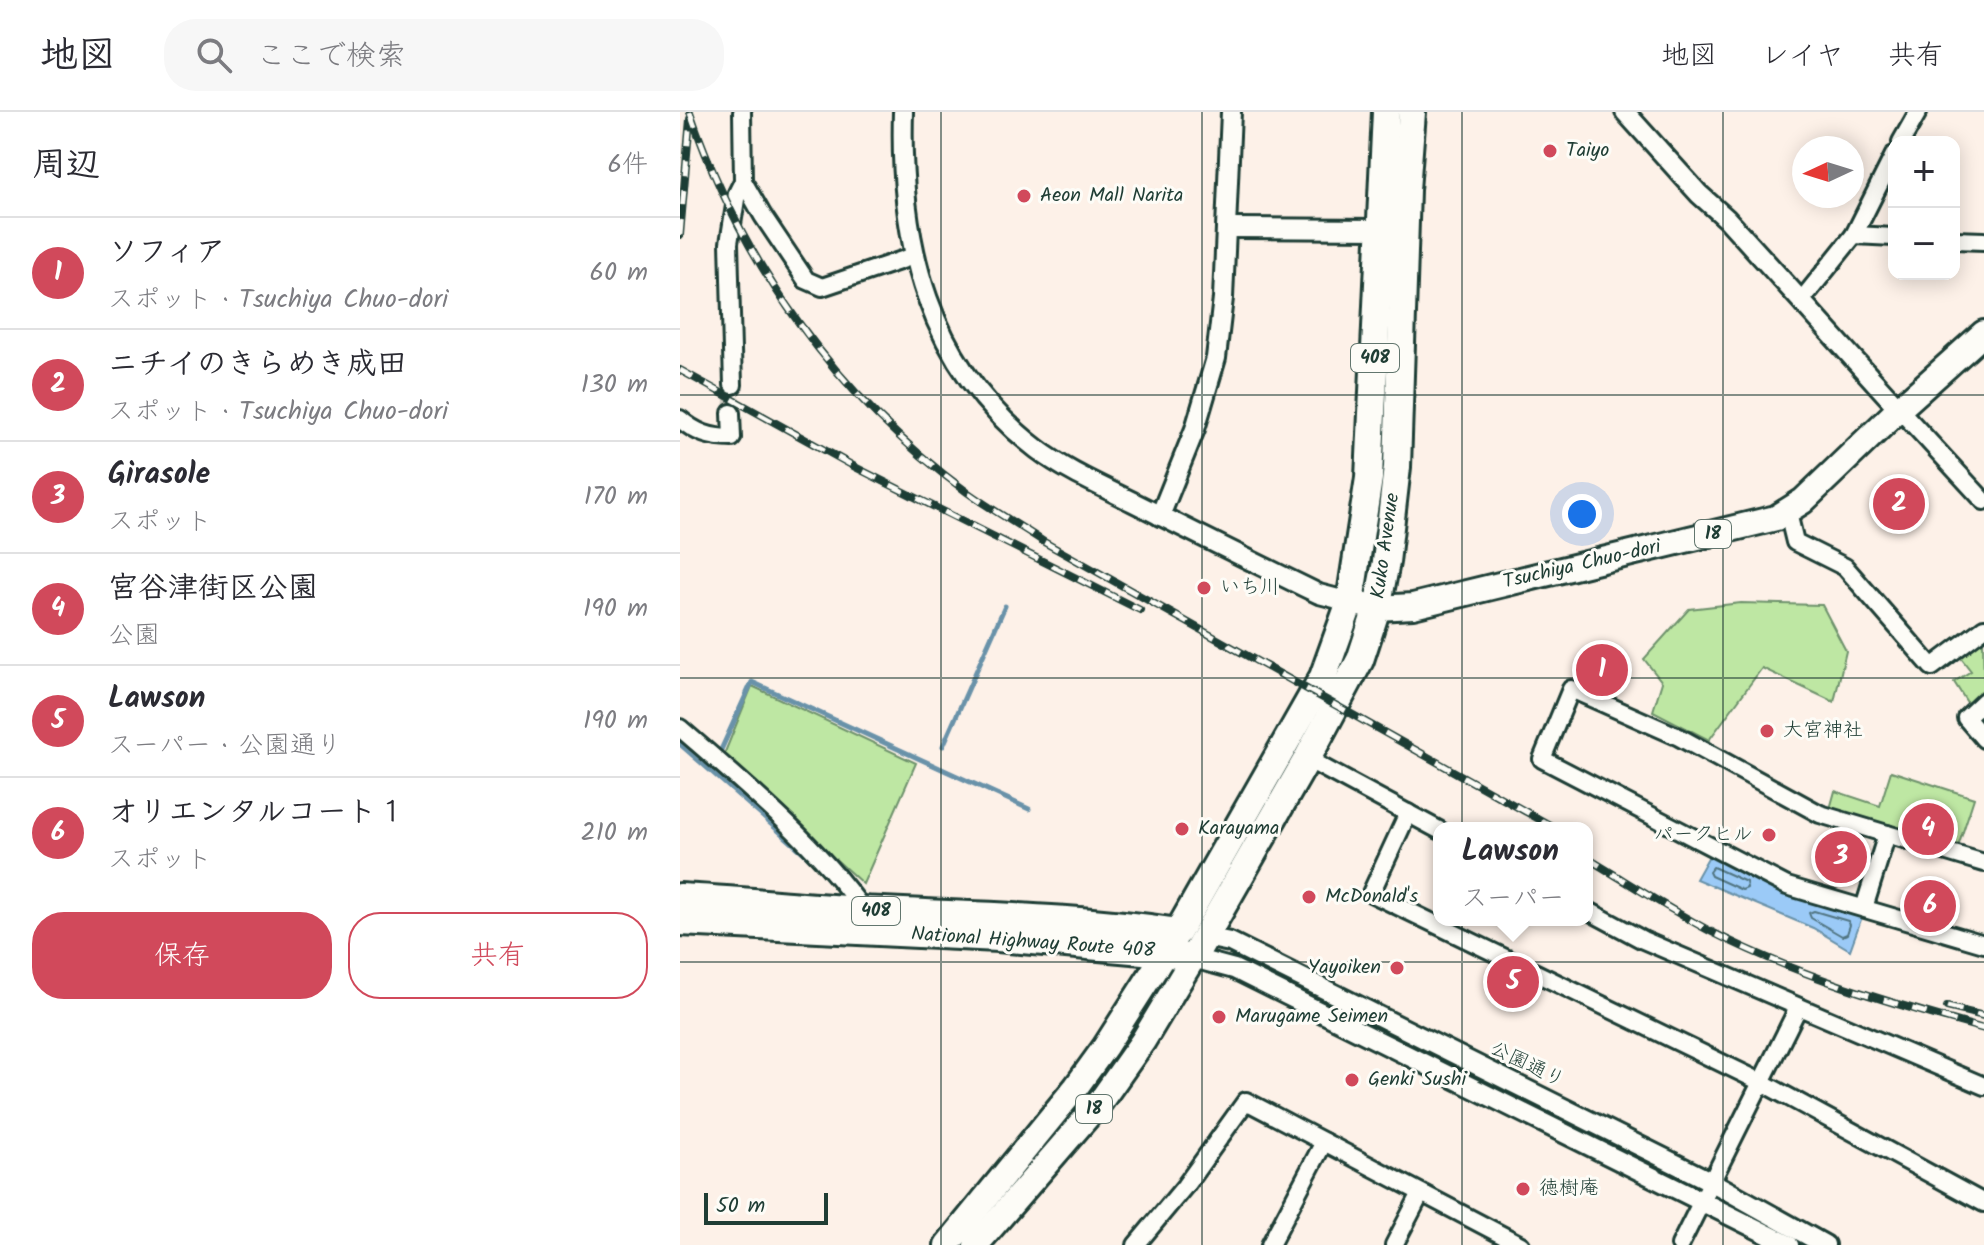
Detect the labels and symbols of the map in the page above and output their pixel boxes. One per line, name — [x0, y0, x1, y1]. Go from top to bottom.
place label: Taiyo — [1566, 135, 1609, 167]
north arrow — [1792, 136, 1864, 208]
marker: Taiyo — [1541, 142, 1559, 160]
place label: Aeon Mall Narita — [1040, 180, 1183, 212]
marker: Aeon Mall Narita — [1015, 187, 1033, 205]
road number: 408 — [1351, 344, 1399, 372]
pin: 2 — [1873, 474, 1925, 534]
street label: Kuko Avenue — [1363, 491, 1409, 601]
your location — [1562, 494, 1602, 534]
road number: 18 — [1695, 520, 1731, 548]
street label: Tsuchiya Chuo-dori — [1500, 531, 1665, 599]
place label: いち川 — [1220, 572, 1280, 604]
marker: いち川 — [1195, 579, 1213, 597]
pin: 1 — [1576, 640, 1628, 700]
place label: 大宮神社 — [1783, 715, 1863, 747]
marker: 大宮神社 — [1758, 722, 1776, 740]
pin: 4 — [1902, 799, 1954, 859]
place label: Karayama — [1198, 813, 1279, 845]
place label: パークヒル — [1653, 819, 1753, 851]
marker: Karayama — [1173, 820, 1191, 838]
marker: パークヒル — [1760, 826, 1778, 844]
pin: 3 — [1815, 827, 1867, 887]
pin: 6 — [1904, 876, 1956, 936]
place label: McDonald's — [1325, 881, 1418, 913]
marker: McDonald's — [1300, 888, 1318, 906]
road number: 408 — [852, 897, 900, 925]
street label: National Highway Route 408 — [910, 919, 1157, 968]
place label: Yayoiken — [1308, 952, 1381, 984]
pin: 5 — [1487, 952, 1539, 1012]
marker: Yayoiken — [1388, 959, 1406, 977]
place label: Marugame Seimen — [1235, 1001, 1388, 1033]
marker: Marugame Seimen — [1210, 1008, 1228, 1026]
street label: 公園通り — [1484, 1033, 1570, 1097]
place label: Genki Sushi — [1368, 1064, 1468, 1096]
marker: Genki Sushi — [1343, 1071, 1361, 1089]
road number: 18 — [1076, 1095, 1112, 1123]
place label: 徳樹庵 — [1539, 1173, 1599, 1205]
marker: 徳樹庵 — [1514, 1180, 1532, 1198]
scale bar — [704, 1189, 828, 1225]

